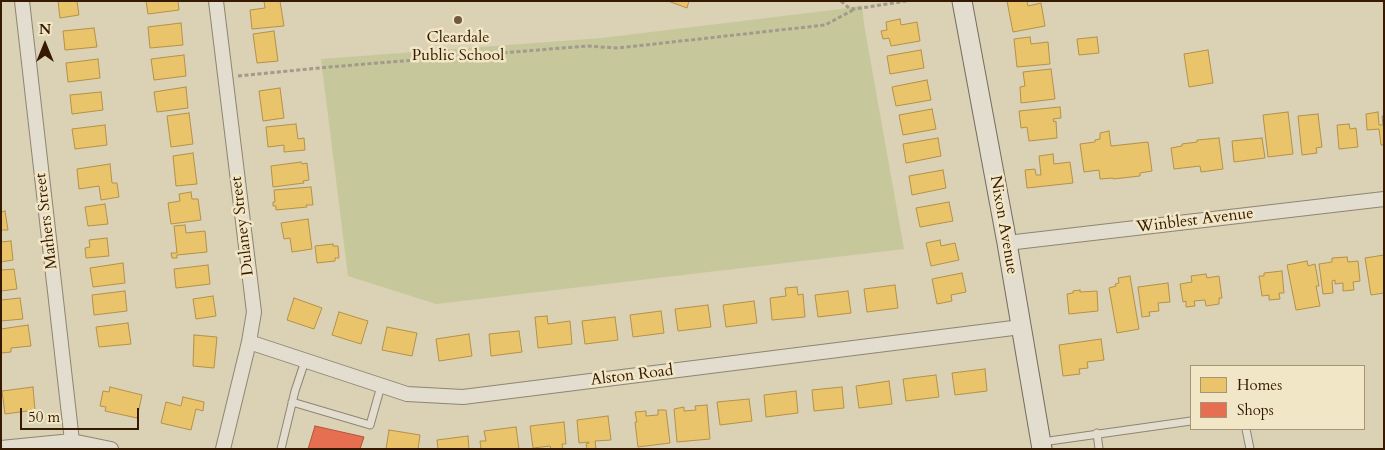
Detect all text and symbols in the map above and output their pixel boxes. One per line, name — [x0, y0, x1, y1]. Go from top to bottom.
marker: Cleardale Public School — [452, 14, 464, 26]
north arrow — [20, 20, 70, 70]
text: N — [39, 20, 51, 39]
place label: Cleardale Public School — [412, 28, 504, 66]
street label: Mathers Street — [32, 172, 62, 270]
street label: Nixon Avenue — [985, 174, 1021, 276]
street label: Dulaney Street — [227, 175, 259, 277]
street label: Winblest Avenue — [1135, 204, 1255, 238]
street label: Alston Road — [590, 361, 674, 391]
legend — [1190, 365, 1365, 430]
text: Homes — [1237, 375, 1282, 395]
scale bar — [22, 398, 141, 430]
text: Shops — [1237, 400, 1274, 420]
text: 50 m — [28, 407, 60, 427]

